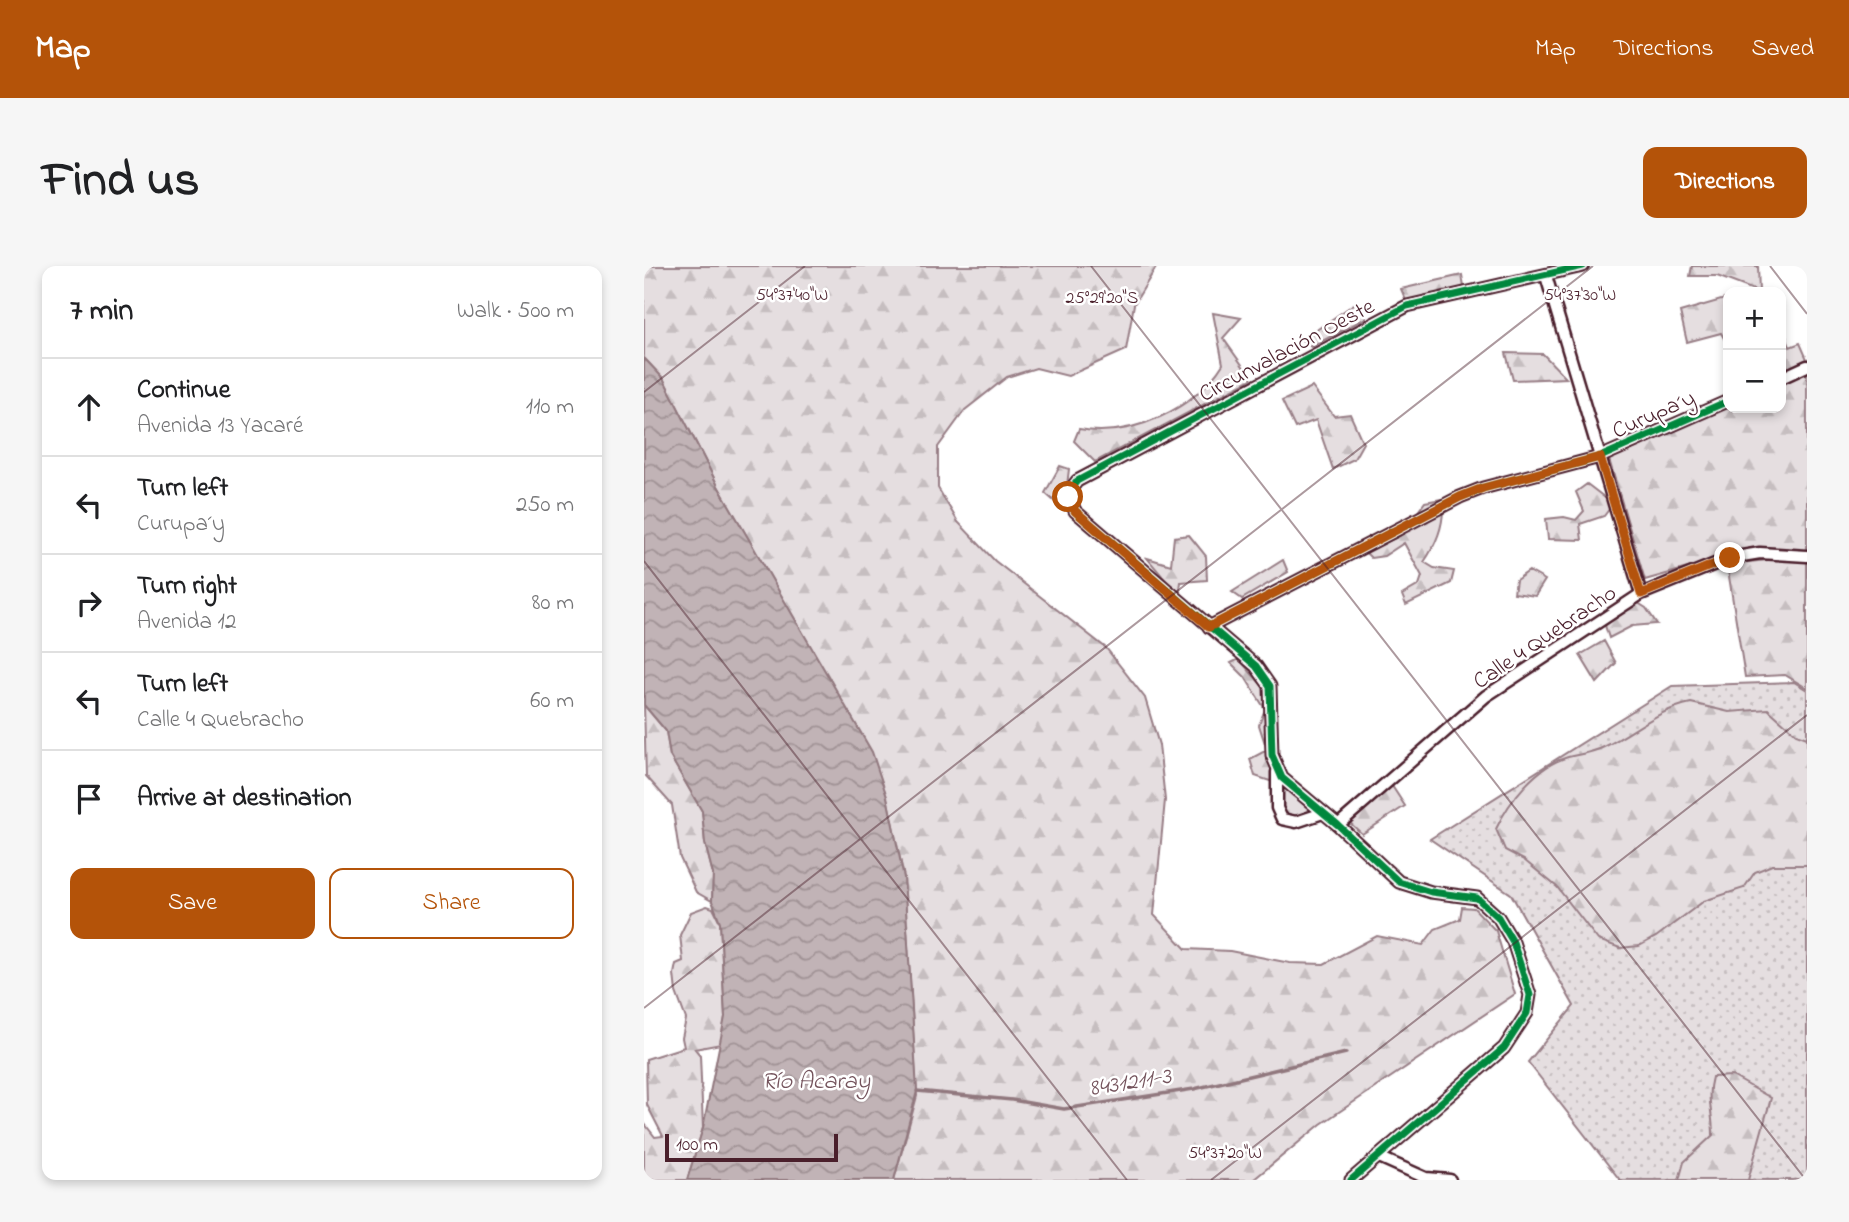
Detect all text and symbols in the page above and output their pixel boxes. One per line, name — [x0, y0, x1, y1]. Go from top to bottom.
text: Map — [35, 25, 91, 73]
text: Map — [1535, 32, 1576, 67]
text: Directions — [1614, 32, 1713, 67]
text: Saved — [1751, 32, 1814, 67]
text: Find us — [42, 146, 199, 218]
button: Directions — [1643, 147, 1807, 218]
text: 54°37'40"W — [756, 283, 828, 309]
text: 54°37'30"W — [1544, 283, 1616, 309]
text: 25°29'20"S — [1066, 286, 1138, 312]
map controls — [1723, 287, 1786, 413]
button: + — [1723, 287, 1786, 350]
text: 7 min — [70, 290, 133, 334]
street label: Circunvalación Oeste — [1193, 291, 1381, 411]
text: Walk · 500 m — [457, 295, 574, 328]
button: − — [1723, 350, 1786, 413]
text: Continue — [137, 372, 230, 410]
street label: Curupa´y — [1607, 382, 1702, 450]
icon: ahead — [70, 388, 108, 426]
text: 110 m — [526, 391, 574, 424]
text: Avenida 13 Yacaré — [137, 410, 303, 443]
text: Turn left — [137, 470, 228, 508]
route start — [1052, 481, 1083, 512]
icon: left — [70, 486, 108, 524]
text: 250 m — [516, 489, 574, 522]
text: Curupa´y — [137, 508, 225, 541]
route end — [1714, 542, 1745, 573]
text: Turn right — [137, 568, 237, 606]
street label: Calle 4 Quebracho — [1467, 578, 1624, 698]
icon: right — [70, 584, 108, 622]
text: 80 m — [532, 587, 574, 620]
text: Avenida 12 — [137, 606, 236, 639]
text: Turn left — [137, 666, 228, 704]
icon: left — [70, 682, 108, 720]
text: 60 m — [530, 685, 574, 718]
text: Calle 4 Quebracho — [137, 704, 304, 737]
icon: arrive — [70, 780, 108, 818]
text: Arrive at destination — [137, 780, 352, 818]
button: Save — [70, 868, 315, 939]
button: Share — [329, 868, 574, 939]
water label: 8431211-3 — [1087, 1060, 1175, 1107]
water label: Río Acaray — [762, 1065, 871, 1100]
scale bar — [665, 1131, 838, 1163]
text: 100 m — [676, 1132, 718, 1159]
text: 54°37'20"W — [1188, 1141, 1262, 1167]

